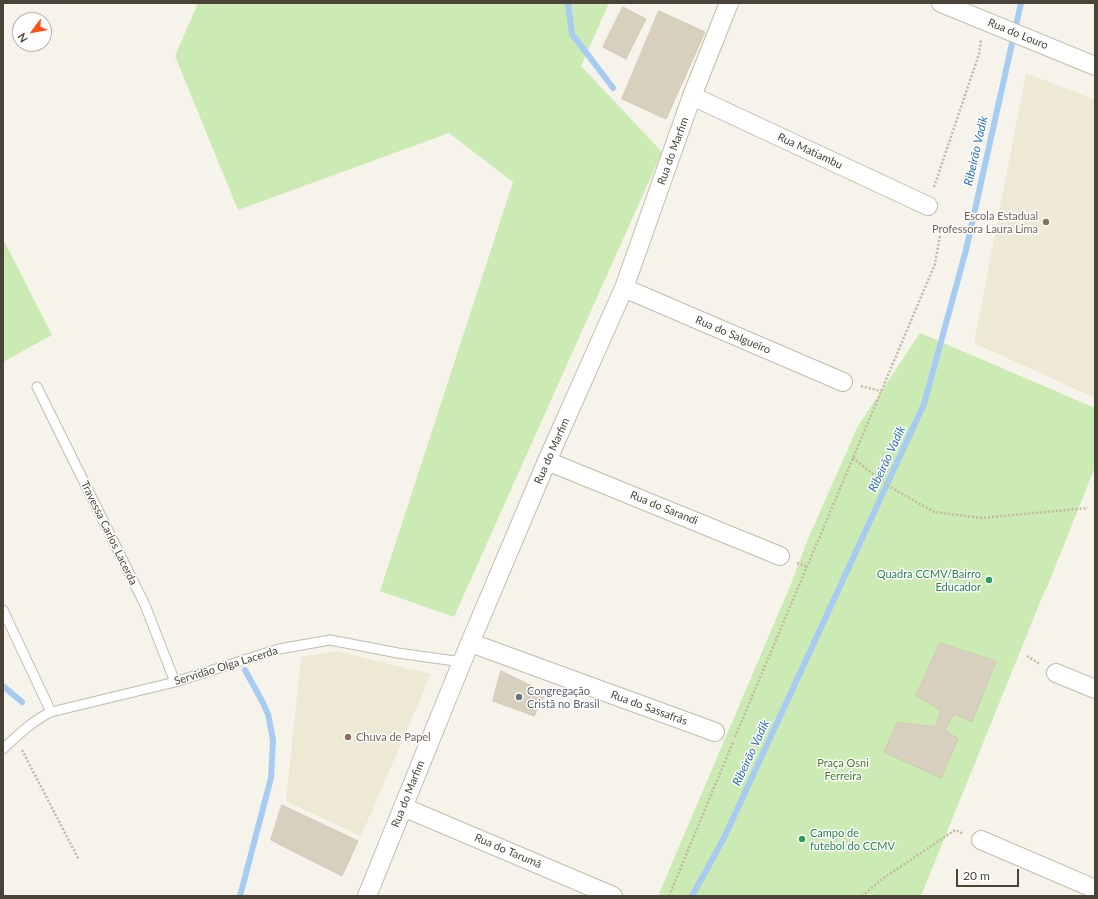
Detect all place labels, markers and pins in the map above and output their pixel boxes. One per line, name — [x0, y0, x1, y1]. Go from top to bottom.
place label: Escola Estadual Professora Laura Lima — [932, 209, 1038, 235]
marker: Escola Estadual Professora Laura Lima — [1041, 217, 1051, 227]
place label: Quadra CCMV/Bairro Educador — [877, 567, 981, 593]
marker: Quadra CCMV/Bairro Educador — [984, 575, 994, 585]
place label: Congregação Cristã no Brasil — [527, 684, 600, 710]
marker: Congregação Cristã no Brasil — [514, 692, 524, 702]
place label: Chuva de Papel — [356, 730, 431, 744]
marker: Chuva de Papel — [343, 732, 353, 742]
place label: Campo de futebol do CCMV — [810, 826, 895, 852]
marker: Campo de futebol do CCMV — [797, 834, 807, 844]

